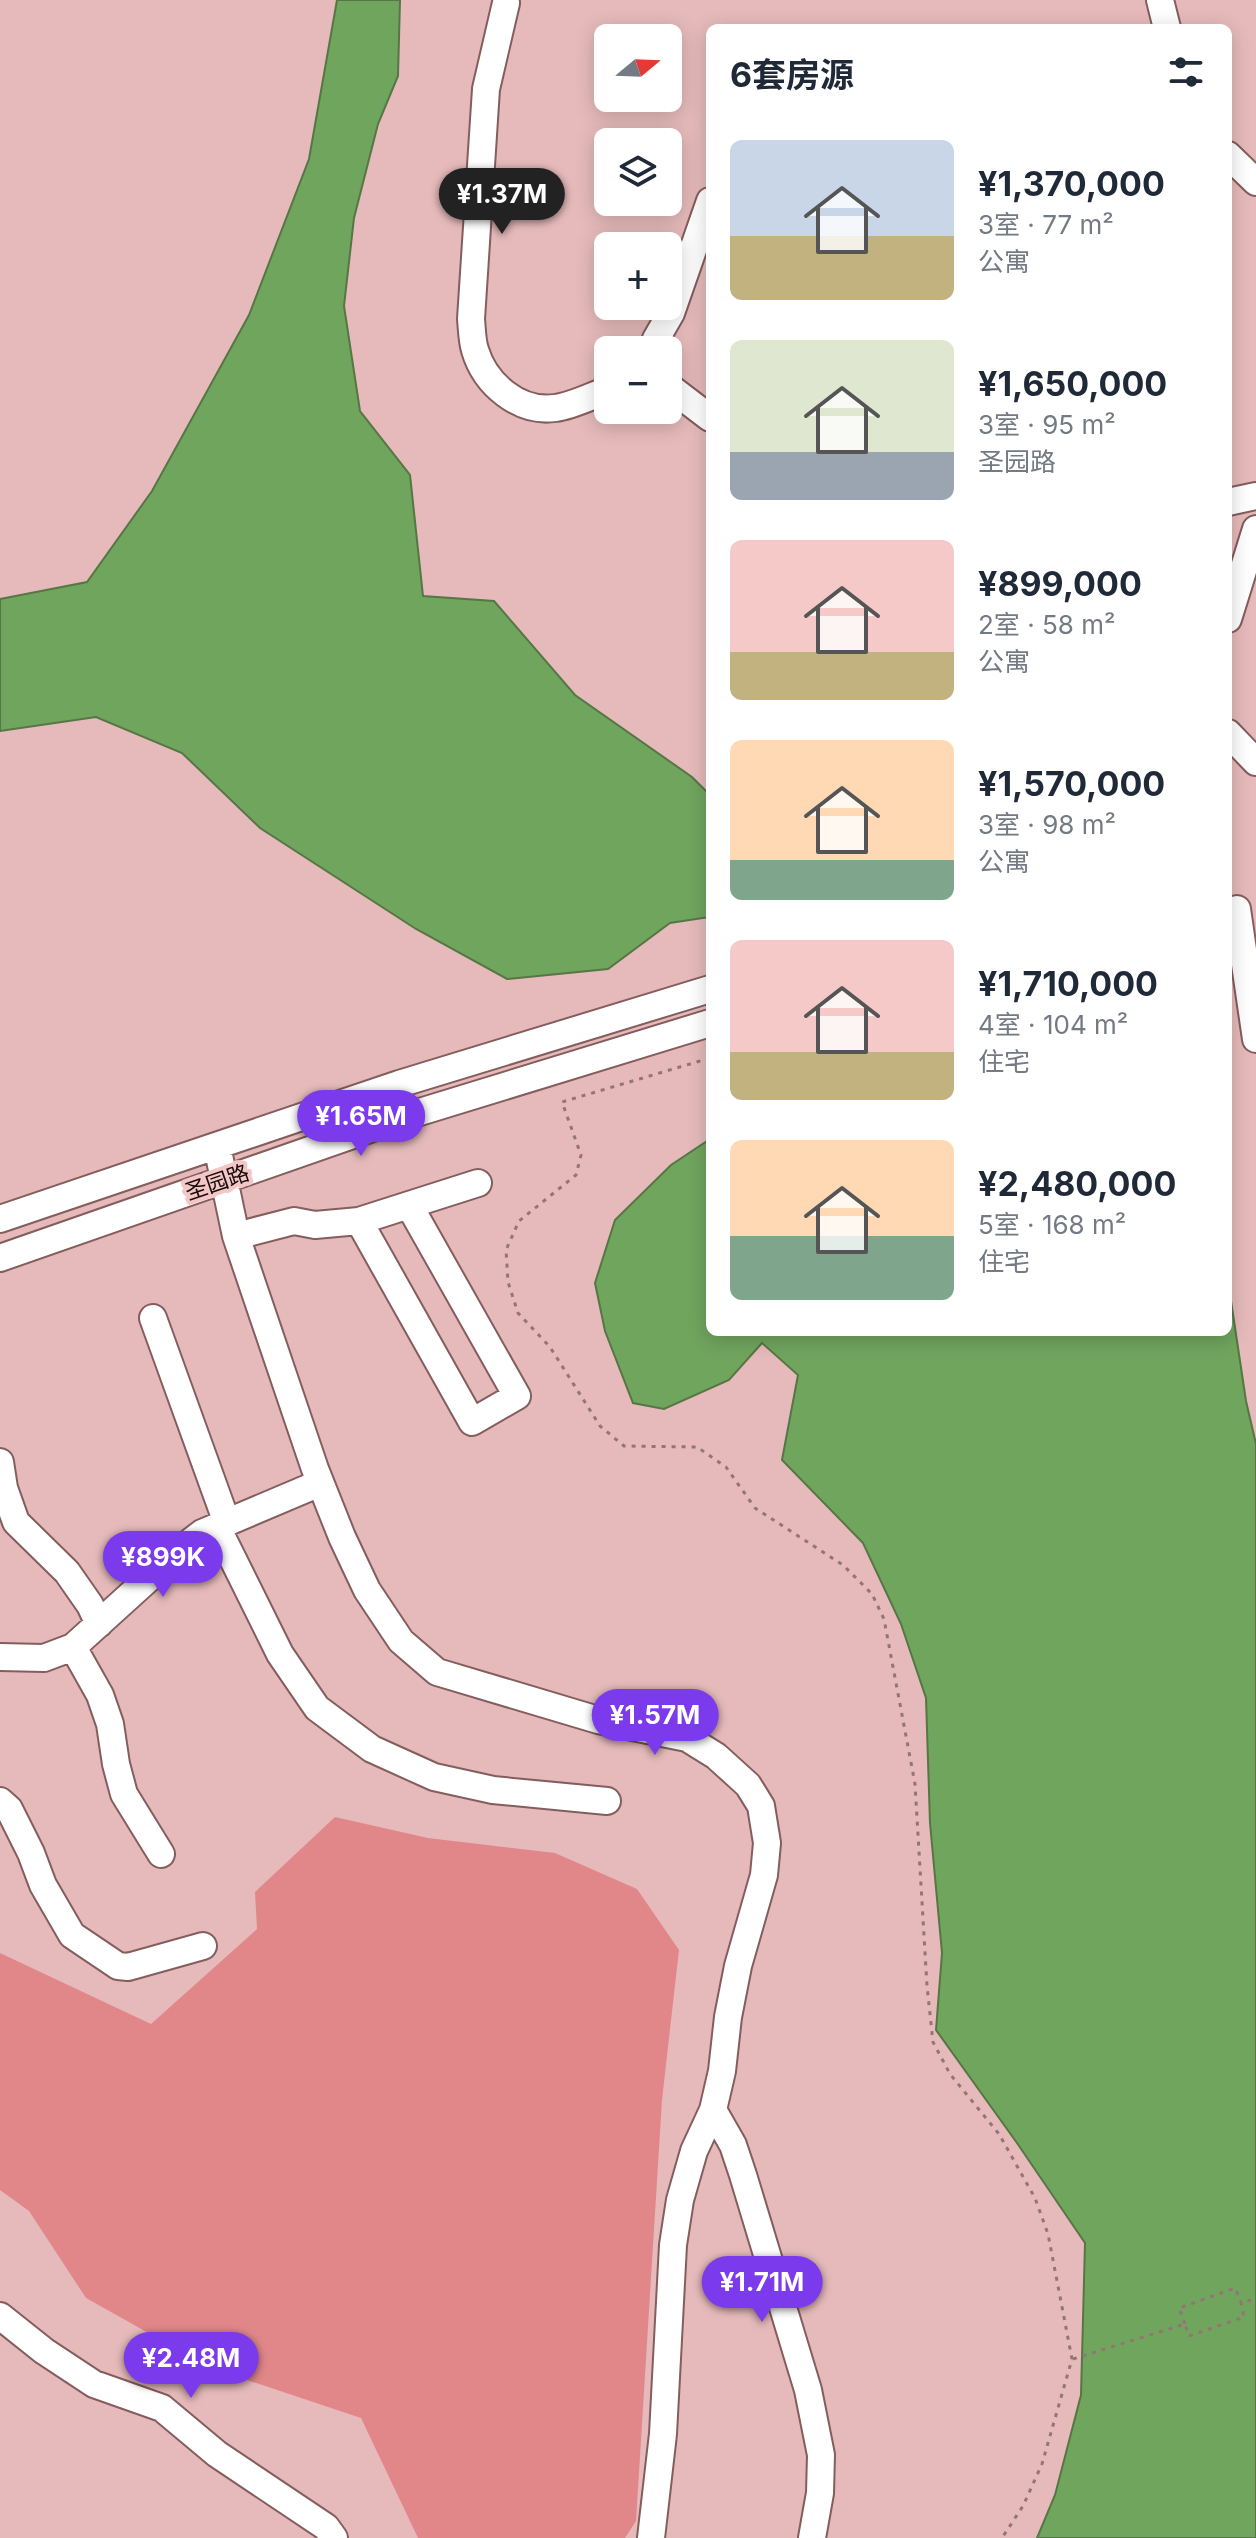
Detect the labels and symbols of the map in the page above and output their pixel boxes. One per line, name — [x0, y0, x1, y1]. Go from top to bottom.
north arrow — [594, 24, 682, 112]
pin: ¥1.37M — [437, 168, 567, 236]
pin: ¥1.65M — [296, 1090, 426, 1158]
street label: 圣园路 — [182, 1159, 252, 1205]
pin: ¥899K — [107, 1531, 219, 1599]
pin: ¥1.57M — [590, 1689, 720, 1757]
pin: ¥1.71M — [697, 2256, 827, 2324]
pin: ¥2.48M — [126, 2332, 256, 2400]

